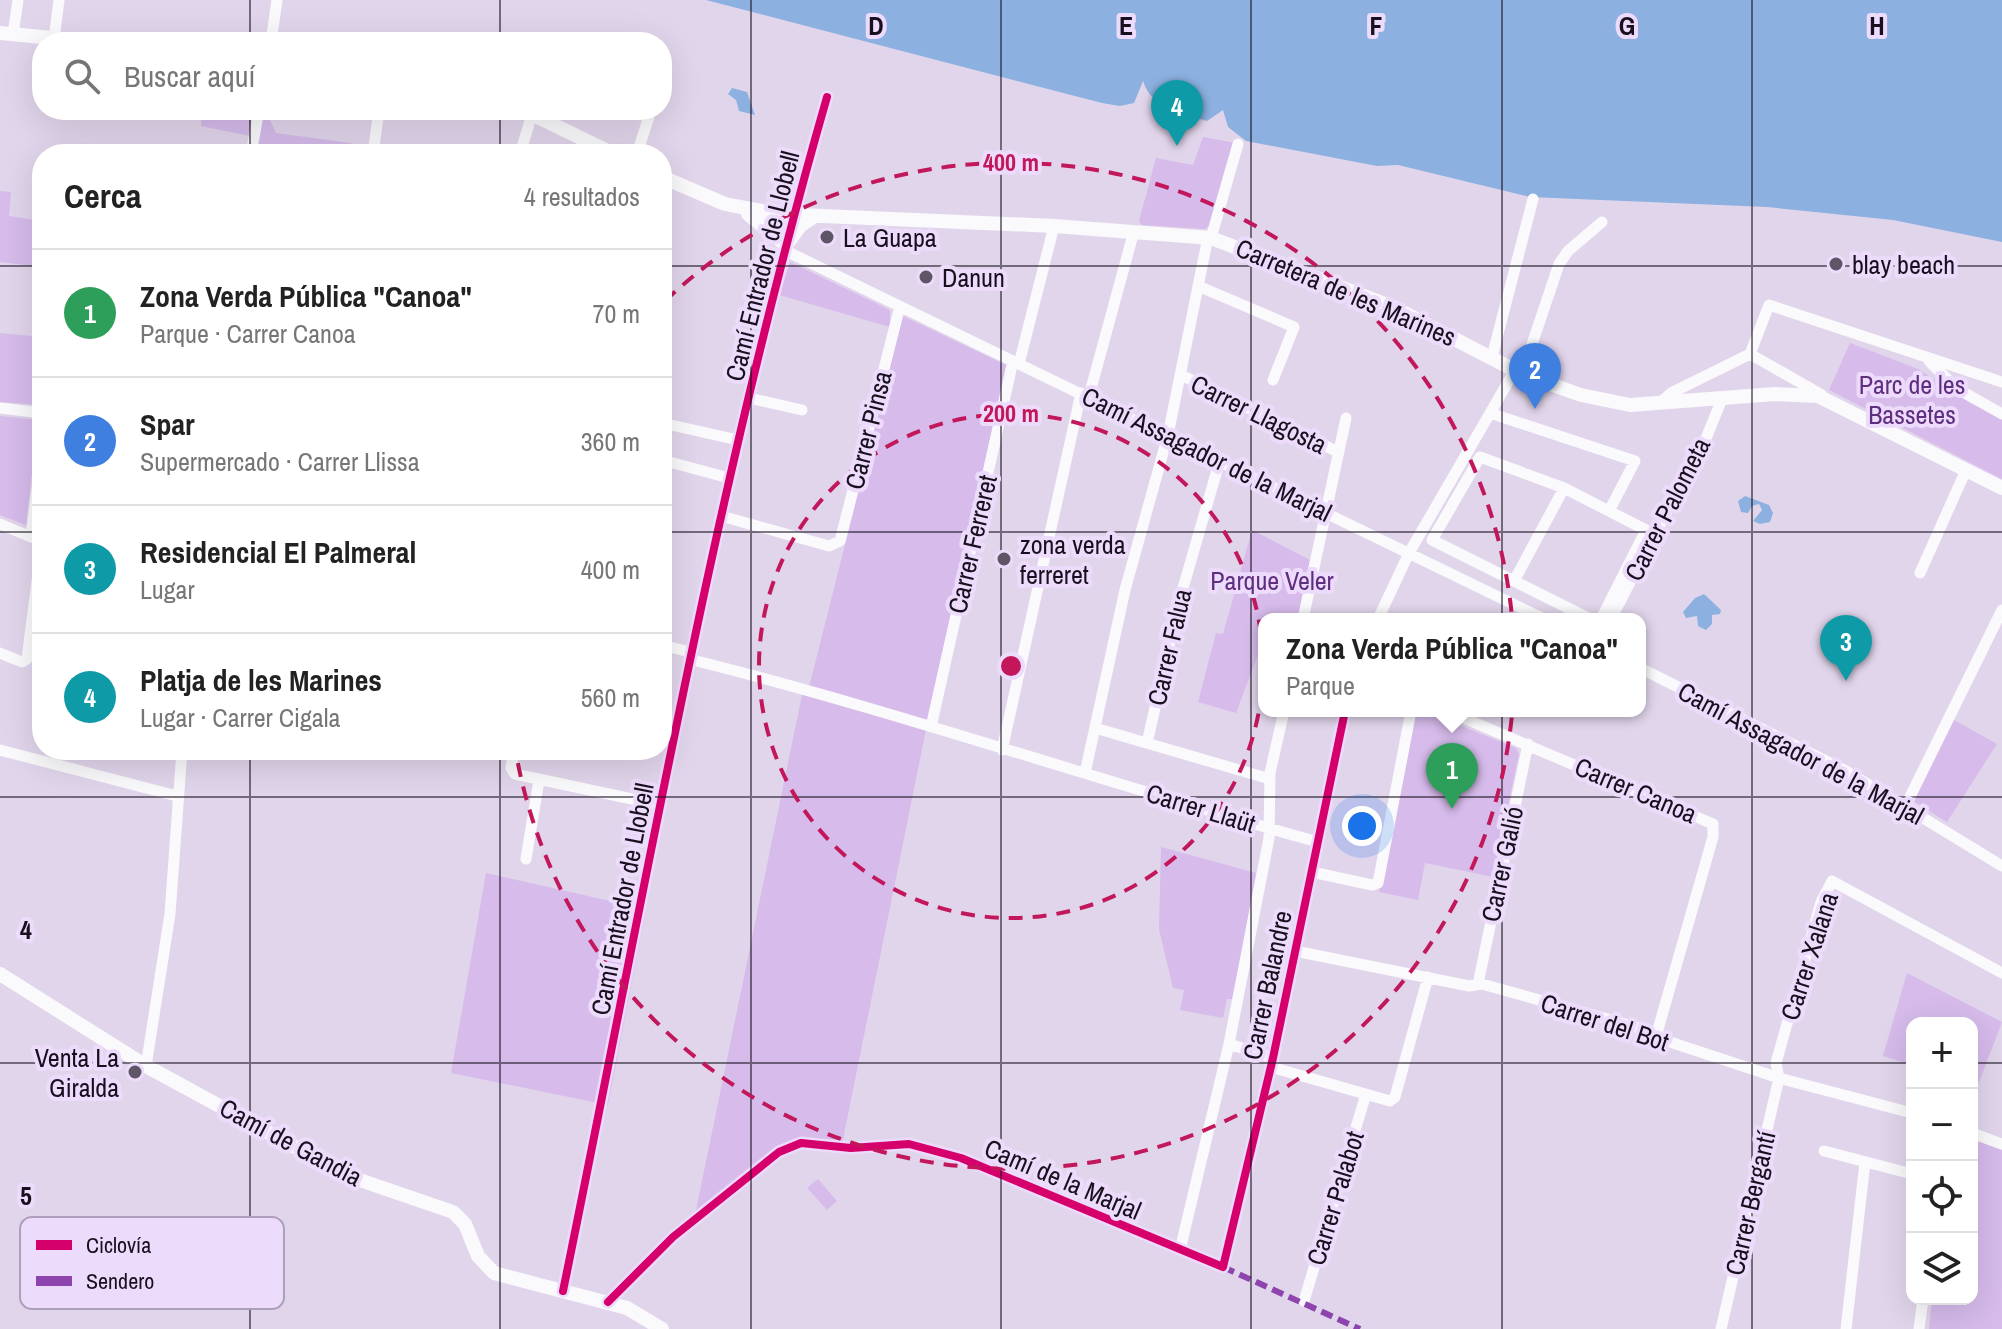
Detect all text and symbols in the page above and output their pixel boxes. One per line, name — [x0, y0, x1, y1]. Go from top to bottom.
text: D — [868, 8, 884, 43]
text: E — [1119, 8, 1133, 43]
text: F — [1369, 8, 1383, 43]
text: G — [1619, 8, 1635, 43]
text: H — [1869, 8, 1885, 43]
search box — [32, 32, 672, 120]
icon: search — [60, 54, 104, 98]
text: Buscar aquí — [124, 56, 255, 96]
pin: 4 — [1151, 80, 1203, 146]
text: 400 m — [983, 146, 1039, 178]
street label: Camí Entrador de Llobell — [716, 147, 808, 385]
text: Cerca — [64, 173, 142, 219]
text: 4 resultados — [524, 179, 640, 214]
place label: La Guapa — [843, 220, 937, 255]
marker: La Guapa — [818, 228, 836, 246]
street label: Carretera de les Marines — [1231, 230, 1461, 354]
place label: blay beach — [1852, 247, 1955, 282]
marker: blay beach — [1827, 255, 1845, 273]
place label: Danun — [942, 260, 1005, 295]
marker: Danun — [917, 268, 935, 286]
text: Zona Verda Pública "Canoa" — [140, 276, 472, 316]
text: 1 — [84, 296, 96, 331]
text: 70 m — [593, 296, 640, 331]
text: Parque · Carrer Canoa — [140, 316, 356, 351]
pin: 2 — [1509, 343, 1561, 409]
street label: Carrer Llagosta — [1185, 366, 1333, 462]
street label: Carrer Pinsa — [836, 367, 900, 493]
park label: Parc de les Bassetes — [1859, 367, 1965, 432]
street label: Camí Assagador de la Marjal — [1076, 378, 1338, 530]
text: 200 m — [983, 397, 1039, 429]
text: Spar — [140, 404, 195, 444]
text: 2 — [84, 424, 96, 459]
text: 360 m — [581, 424, 640, 459]
street label: Carrer Palometa — [1616, 431, 1718, 587]
text: Supermercado · Carrer Llissa — [140, 444, 420, 479]
street label: Carrer Ferreret — [939, 471, 1005, 617]
place label: zona verda ferreret — [1020, 527, 1126, 592]
text: Residencial El Palmeral — [140, 532, 416, 572]
marker: zona verda ferreret — [995, 550, 1013, 568]
text: 3 — [84, 552, 96, 587]
text: 400 m — [581, 552, 640, 587]
park label: Parque Veler — [1210, 563, 1334, 598]
text: Lugar — [140, 572, 195, 607]
street label: Carrer Falua — [1139, 585, 1199, 709]
popup — [1258, 613, 1646, 717]
pin: 3 — [1820, 615, 1872, 681]
text: Zona Verda Pública "Canoa" — [1286, 628, 1618, 668]
centre of rings — [997, 652, 1025, 680]
text: Platja de les Marines — [140, 660, 382, 700]
text: Parque — [1286, 668, 1355, 703]
street label: Camí Assagador de la Marjal — [1672, 673, 1930, 833]
text: 4 — [84, 680, 96, 715]
text: 560 m — [581, 680, 640, 715]
text: Lugar · Carrer Cigala — [140, 700, 340, 735]
pin: 1 — [1426, 743, 1478, 809]
street label: Carrer Canoa — [1570, 749, 1702, 831]
street label: Carrer Llaüt — [1142, 775, 1260, 841]
street label: Camí Entrador de Llobell — [582, 780, 662, 1018]
street label: Carrer Galió — [1473, 803, 1531, 925]
your location — [1342, 806, 1382, 846]
street label: Carrer Xalana — [1772, 887, 1846, 1024]
street label: Carrer Balandre — [1234, 907, 1300, 1063]
text: 4 — [20, 912, 32, 947]
street label: Carrer del Bot — [1536, 985, 1674, 1059]
map controls — [1906, 1017, 1978, 1305]
button: + — [1906, 1017, 1978, 1089]
place label: Venta La Giralda — [35, 1040, 119, 1105]
marker: Venta La Giralda — [126, 1063, 144, 1081]
button: − — [1906, 1089, 1978, 1161]
street label: Camí de Gandia — [214, 1090, 368, 1194]
street label: Carrer Bergantí — [1716, 1126, 1784, 1279]
street label: Carrer Palabot — [1298, 1127, 1372, 1269]
street label: Camí de la Marjal — [979, 1130, 1147, 1228]
button: locate — [1906, 1161, 1978, 1233]
text: 5 — [20, 1178, 32, 1213]
legend — [20, 1217, 284, 1309]
text: Ciclovía — [86, 1230, 151, 1260]
button: layers — [1906, 1233, 1978, 1305]
text: Sendero — [86, 1266, 154, 1296]

